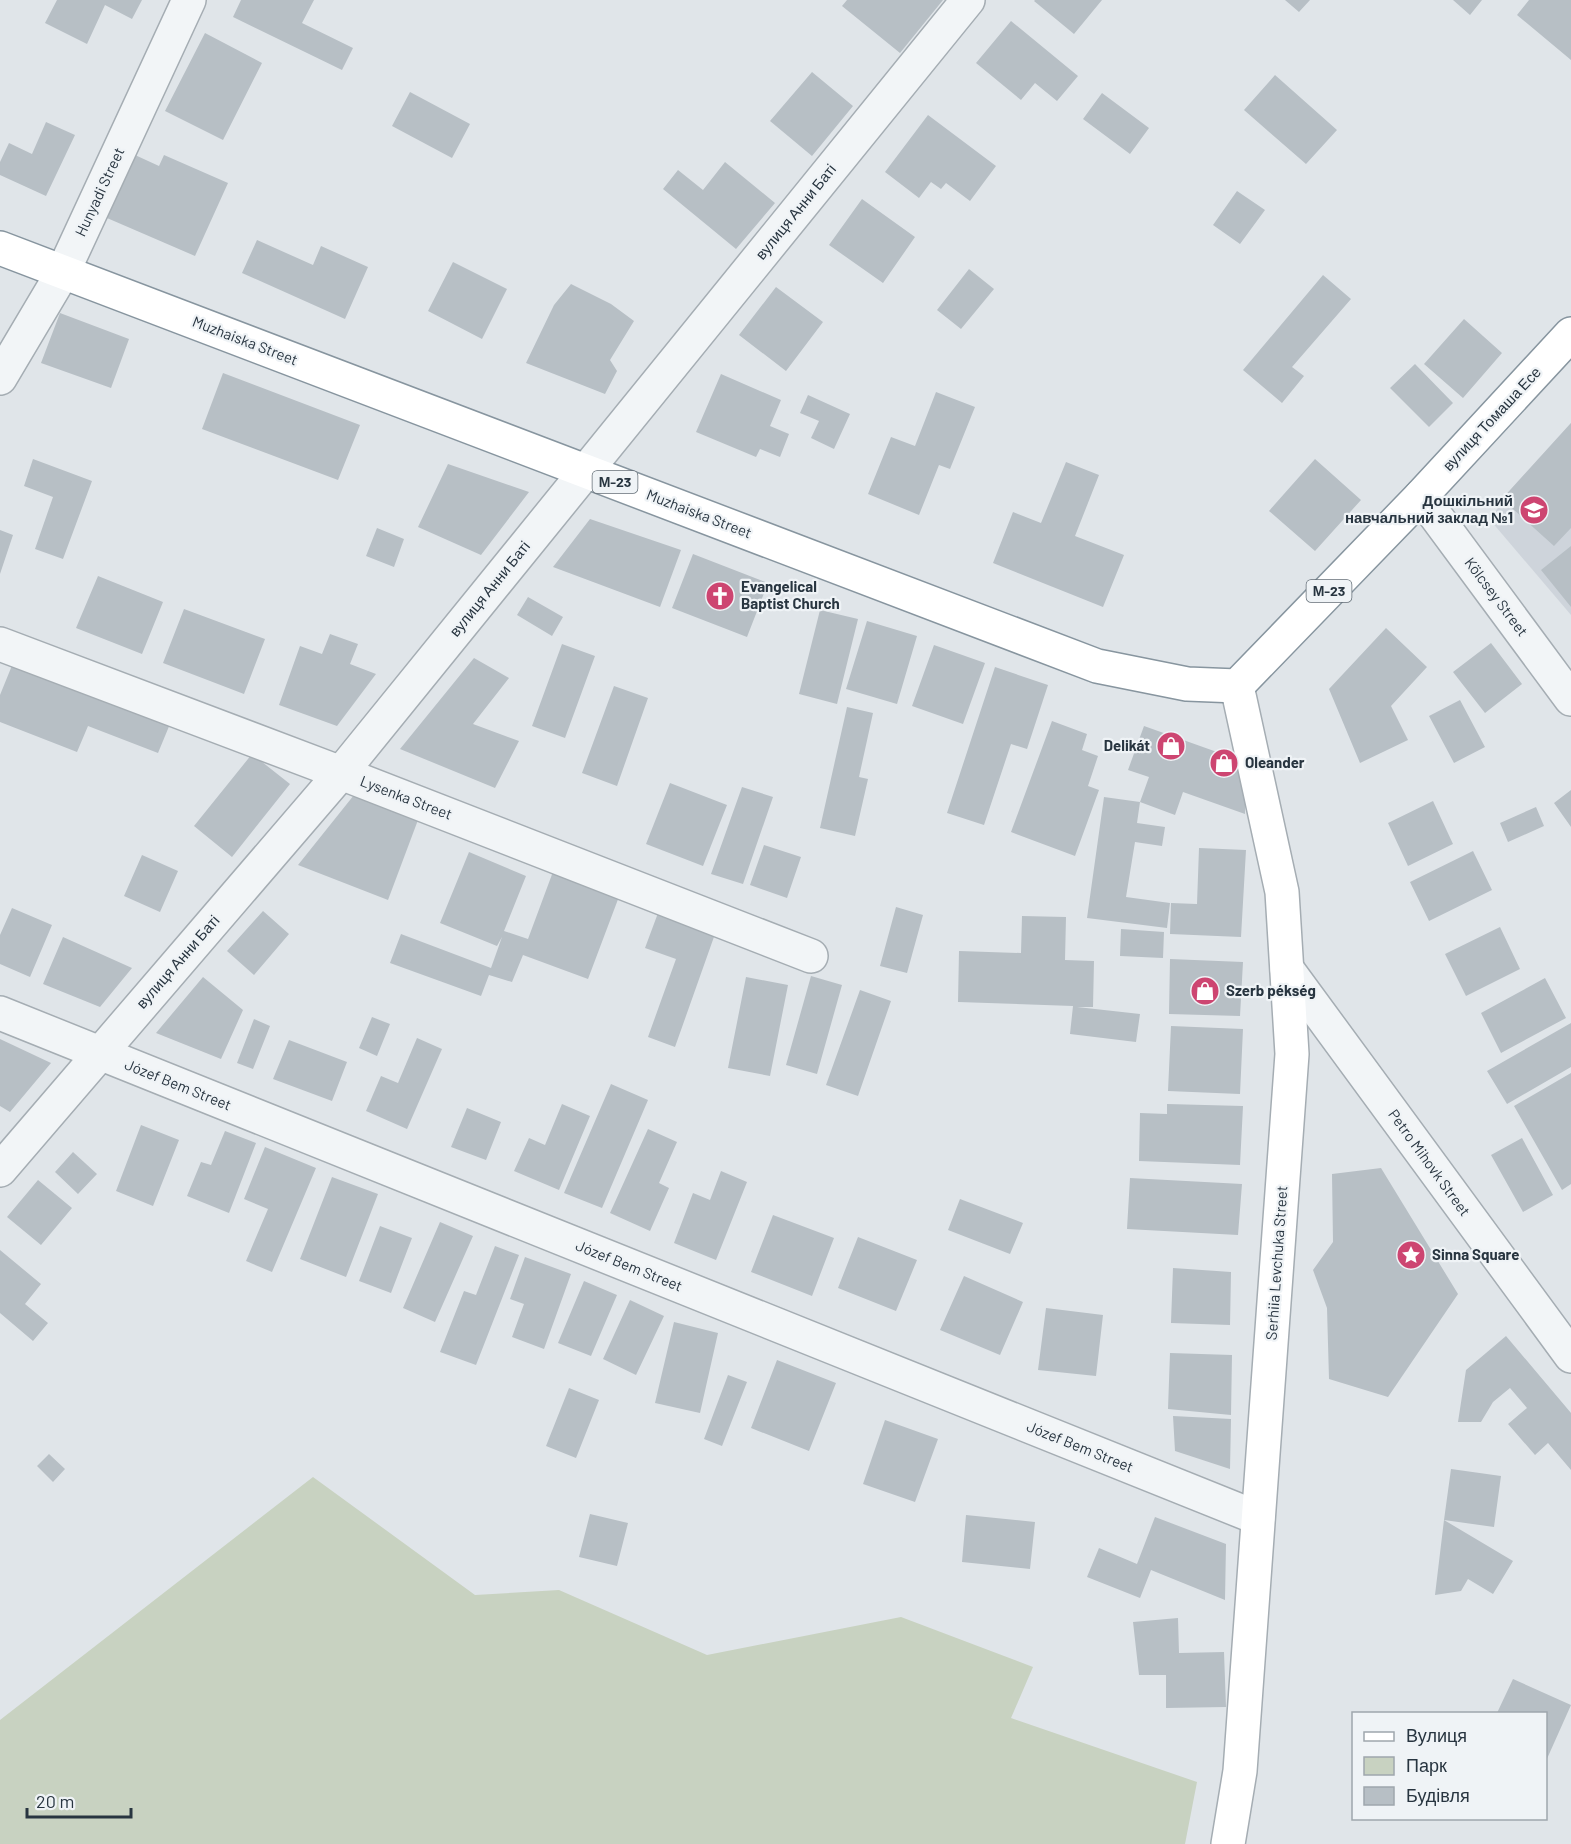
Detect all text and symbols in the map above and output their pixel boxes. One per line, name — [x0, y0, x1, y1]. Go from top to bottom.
street label: Hunyadi Street — [71, 144, 128, 239]
street label: вулиця Анни Баті — [751, 160, 839, 263]
street label: Muzhaiska Street — [190, 312, 301, 368]
street label: вулиця Томаша Есе — [1438, 363, 1544, 474]
road number: М-23 — [592, 471, 638, 493]
street label: Muzhaiska Street — [644, 485, 755, 541]
place label: Дошкільний навчальний заклад №1 — [1345, 491, 1513, 526]
school or university icon: Дошкільний навчальний заклад №1 — [1518, 494, 1550, 526]
street label: вулиця Анни Баті — [445, 537, 533, 640]
street label: Kölcsey Street — [1461, 553, 1532, 639]
place label: Evangelical Baptist Church — [741, 577, 840, 612]
church icon: Evangelical Baptist Church — [704, 580, 736, 612]
road number: М-23 — [1306, 580, 1352, 602]
shop icon: Delikát — [1155, 730, 1187, 762]
place label: Delikát — [1104, 736, 1150, 754]
shop icon: Oleander — [1208, 747, 1240, 779]
place label: Oleander — [1245, 753, 1305, 771]
street label: Lysenka Street — [358, 771, 455, 823]
street label: вулиця Анни Баті — [132, 911, 223, 1012]
shop icon: Szerb pékség — [1189, 975, 1221, 1007]
place label: Szerb pékség — [1226, 981, 1316, 999]
street label: Józef Bem Street — [122, 1054, 234, 1114]
street label: Petro Mihovk Street — [1385, 1106, 1475, 1219]
street label: Serhiia Levchuka Street — [1262, 1185, 1290, 1341]
street label: Józef Bem Street — [573, 1235, 685, 1295]
place icon: Sinna Square — [1395, 1239, 1427, 1271]
place label: Sinna Square — [1432, 1245, 1519, 1263]
street label: Józef Bem Street — [1024, 1416, 1136, 1476]
legend — [1352, 1712, 1547, 1820]
text: Вулиця — [1406, 1724, 1467, 1746]
text: Парк — [1406, 1754, 1447, 1776]
scale bar — [27, 1781, 130, 1819]
text: Будівля — [1406, 1784, 1470, 1806]
text: 20 m — [36, 1790, 74, 1812]

